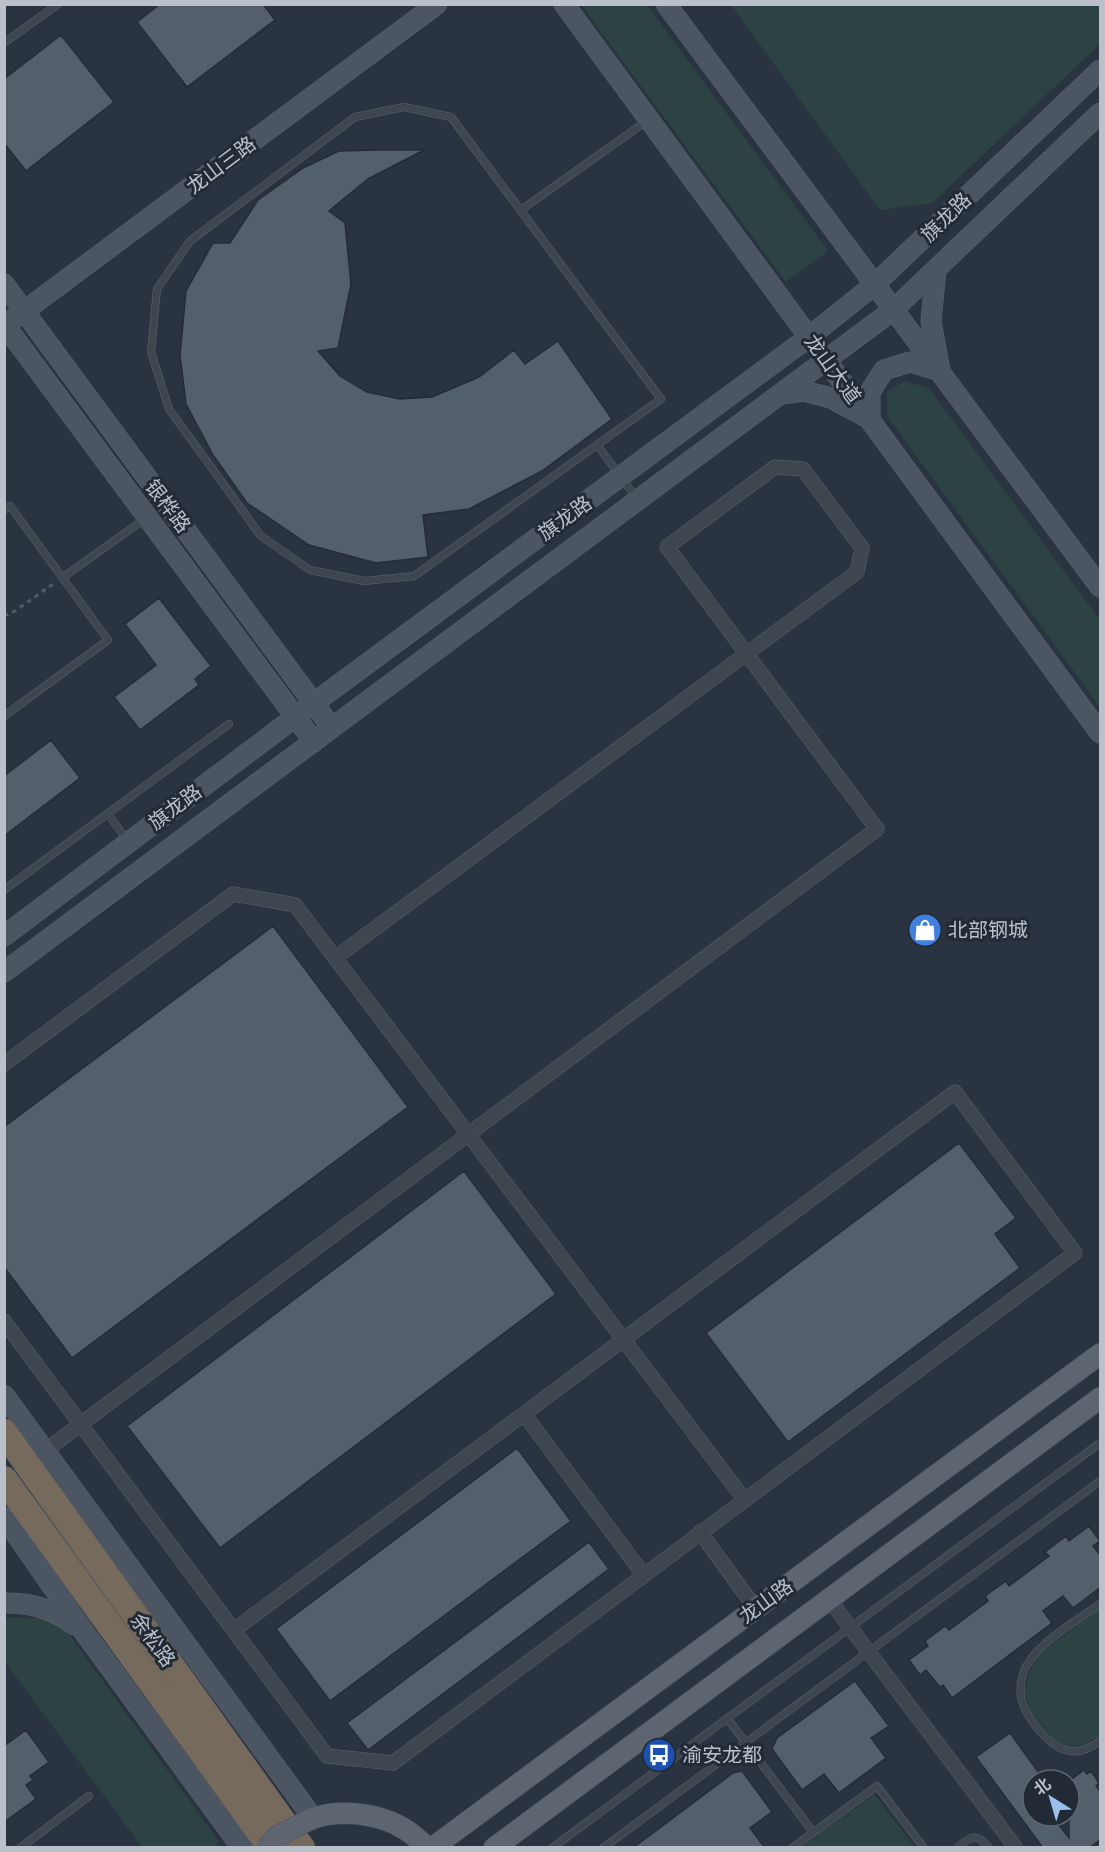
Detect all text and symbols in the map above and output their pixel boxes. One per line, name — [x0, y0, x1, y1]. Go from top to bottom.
street label: 龙山三路 — [181, 130, 261, 200]
street label: 旗龙路 — [915, 186, 977, 248]
street label: 龙山大道 — [798, 328, 868, 410]
street label: 银桦路 — [139, 474, 197, 538]
street label: 旗龙路 — [533, 489, 597, 547]
street label: 旗龙路 — [143, 778, 207, 836]
shop icon: 北部钢城 — [907, 912, 943, 948]
place label: 北部钢城 — [948, 916, 1028, 944]
street label: 龙山路 — [734, 1572, 798, 1630]
street label: 余松路 — [124, 1608, 182, 1672]
bus stop icon: 渝安龙都 — [641, 1737, 677, 1773]
place label: 渝安龙都 — [682, 1741, 762, 1769]
north arrow — [1021, 1768, 1081, 1828]
text: 北 — [1029, 1772, 1056, 1800]

